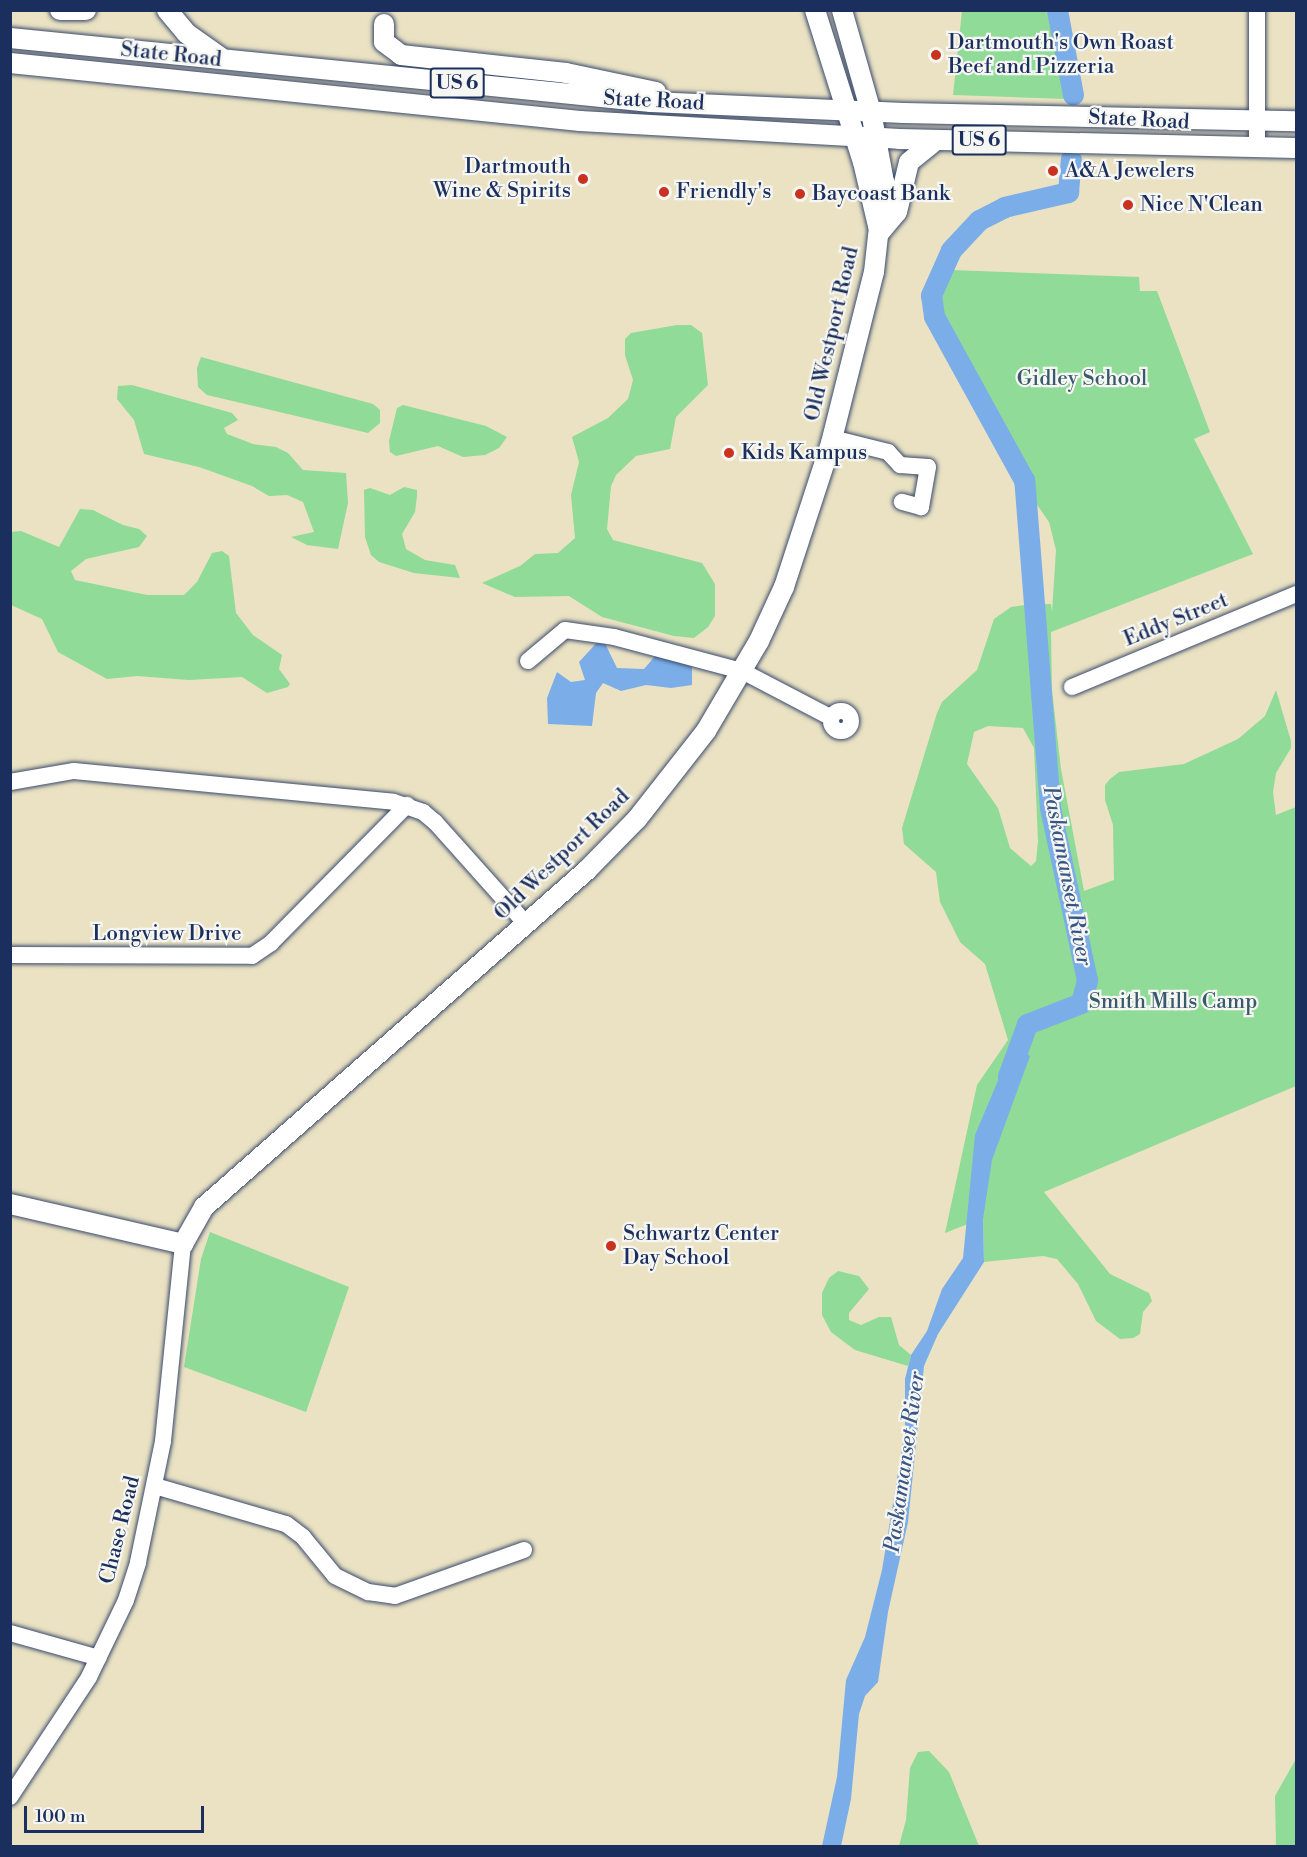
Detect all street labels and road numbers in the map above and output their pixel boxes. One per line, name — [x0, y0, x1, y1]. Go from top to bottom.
street label: State Road — [119, 37, 223, 73]
road number: US 6 — [428, 66, 486, 100]
street label: State Road — [603, 86, 705, 116]
street label: State Road — [1088, 105, 1190, 135]
road number: US 6 — [950, 123, 1008, 157]
street label: Old Westport Road — [800, 244, 864, 424]
street label: Eddy Street — [1120, 588, 1232, 652]
street label: Old Westport Road — [489, 784, 635, 926]
street label: Longview Drive — [92, 921, 242, 947]
street label: Chase Road — [94, 1473, 146, 1587]

